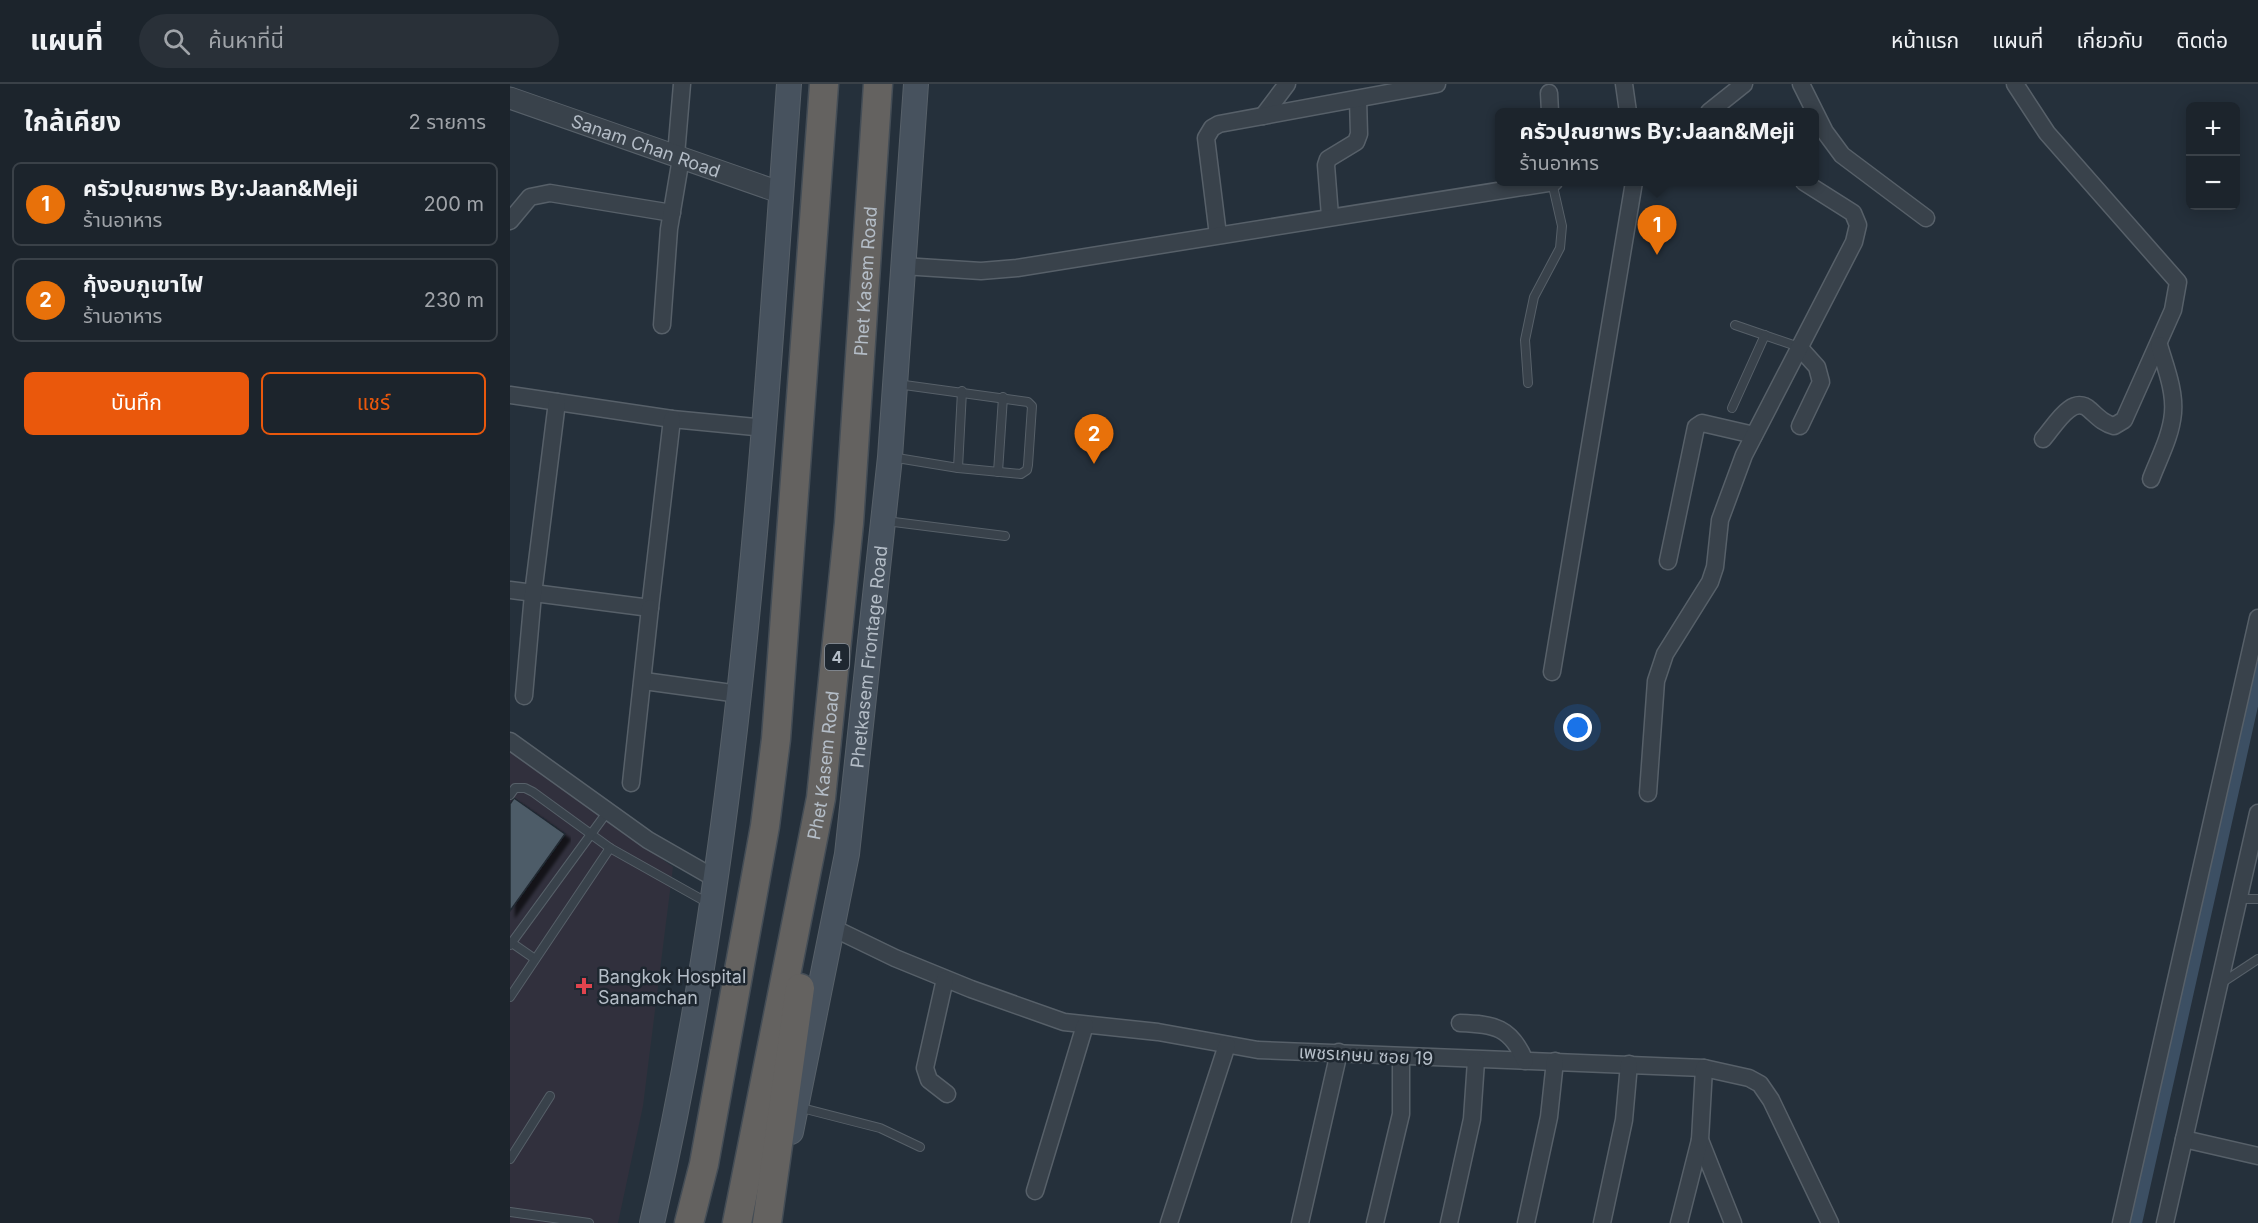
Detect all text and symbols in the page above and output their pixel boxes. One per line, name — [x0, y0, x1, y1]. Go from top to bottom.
search box — [139, 14, 559, 68]
text: แผนที่ — [30, 23, 103, 57]
icon: search — [160, 25, 193, 58]
text: ค้นหาที่นี่ — [208, 27, 284, 53]
text: หน้าแรก — [1891, 28, 1959, 53]
text: แผนที่ — [1992, 28, 2043, 53]
text: เกี่ยวกับ — [2076, 28, 2143, 53]
text: ติดต่อ — [2176, 28, 2228, 53]
map controls — [2186, 102, 2240, 210]
button: + — [2186, 102, 2240, 156]
text: ใกล้เคียง — [24, 106, 121, 137]
popup — [1495, 108, 1819, 186]
text: 2 รายการ — [409, 110, 486, 134]
street label: Sanam Chan Road — [569, 110, 723, 181]
text: ครัวปุณยาพร By:Jaan&Meji — [1520, 118, 1794, 144]
text: ร้านอาหาร — [1520, 151, 1599, 175]
button: − — [2186, 156, 2240, 210]
text: ครัวปุณยาพร By:Jaan&Meji — [83, 175, 358, 201]
text: 1 — [41, 192, 50, 216]
text: 200 m — [423, 192, 484, 216]
street label: Phet Kasem Road — [850, 206, 880, 357]
pin: 1 — [1638, 206, 1676, 255]
text: ร้านอาหาร — [83, 208, 162, 232]
text: กุ้งอบภูเขาไฟ — [83, 271, 203, 297]
text: 2 — [39, 288, 52, 312]
text: 230 m — [424, 288, 484, 312]
text: ร้านอาหาร — [83, 304, 162, 328]
button: บันทึก — [24, 372, 249, 435]
button: แชร์ — [261, 372, 486, 435]
pin: 2 — [1074, 414, 1114, 464]
street label: Phetkasem Frontage Road — [846, 544, 891, 769]
road number: 4 — [825, 644, 849, 670]
street label: Phet Kasem Road — [803, 690, 842, 842]
your location — [1563, 713, 1592, 742]
place label: Bangkok Hospital Sanamchan — [598, 966, 746, 1008]
marker: Bangkok Hospital Sanamchan — [575, 977, 593, 995]
street label: เพชรเกษม ซอย 19 — [1298, 1041, 1434, 1069]

